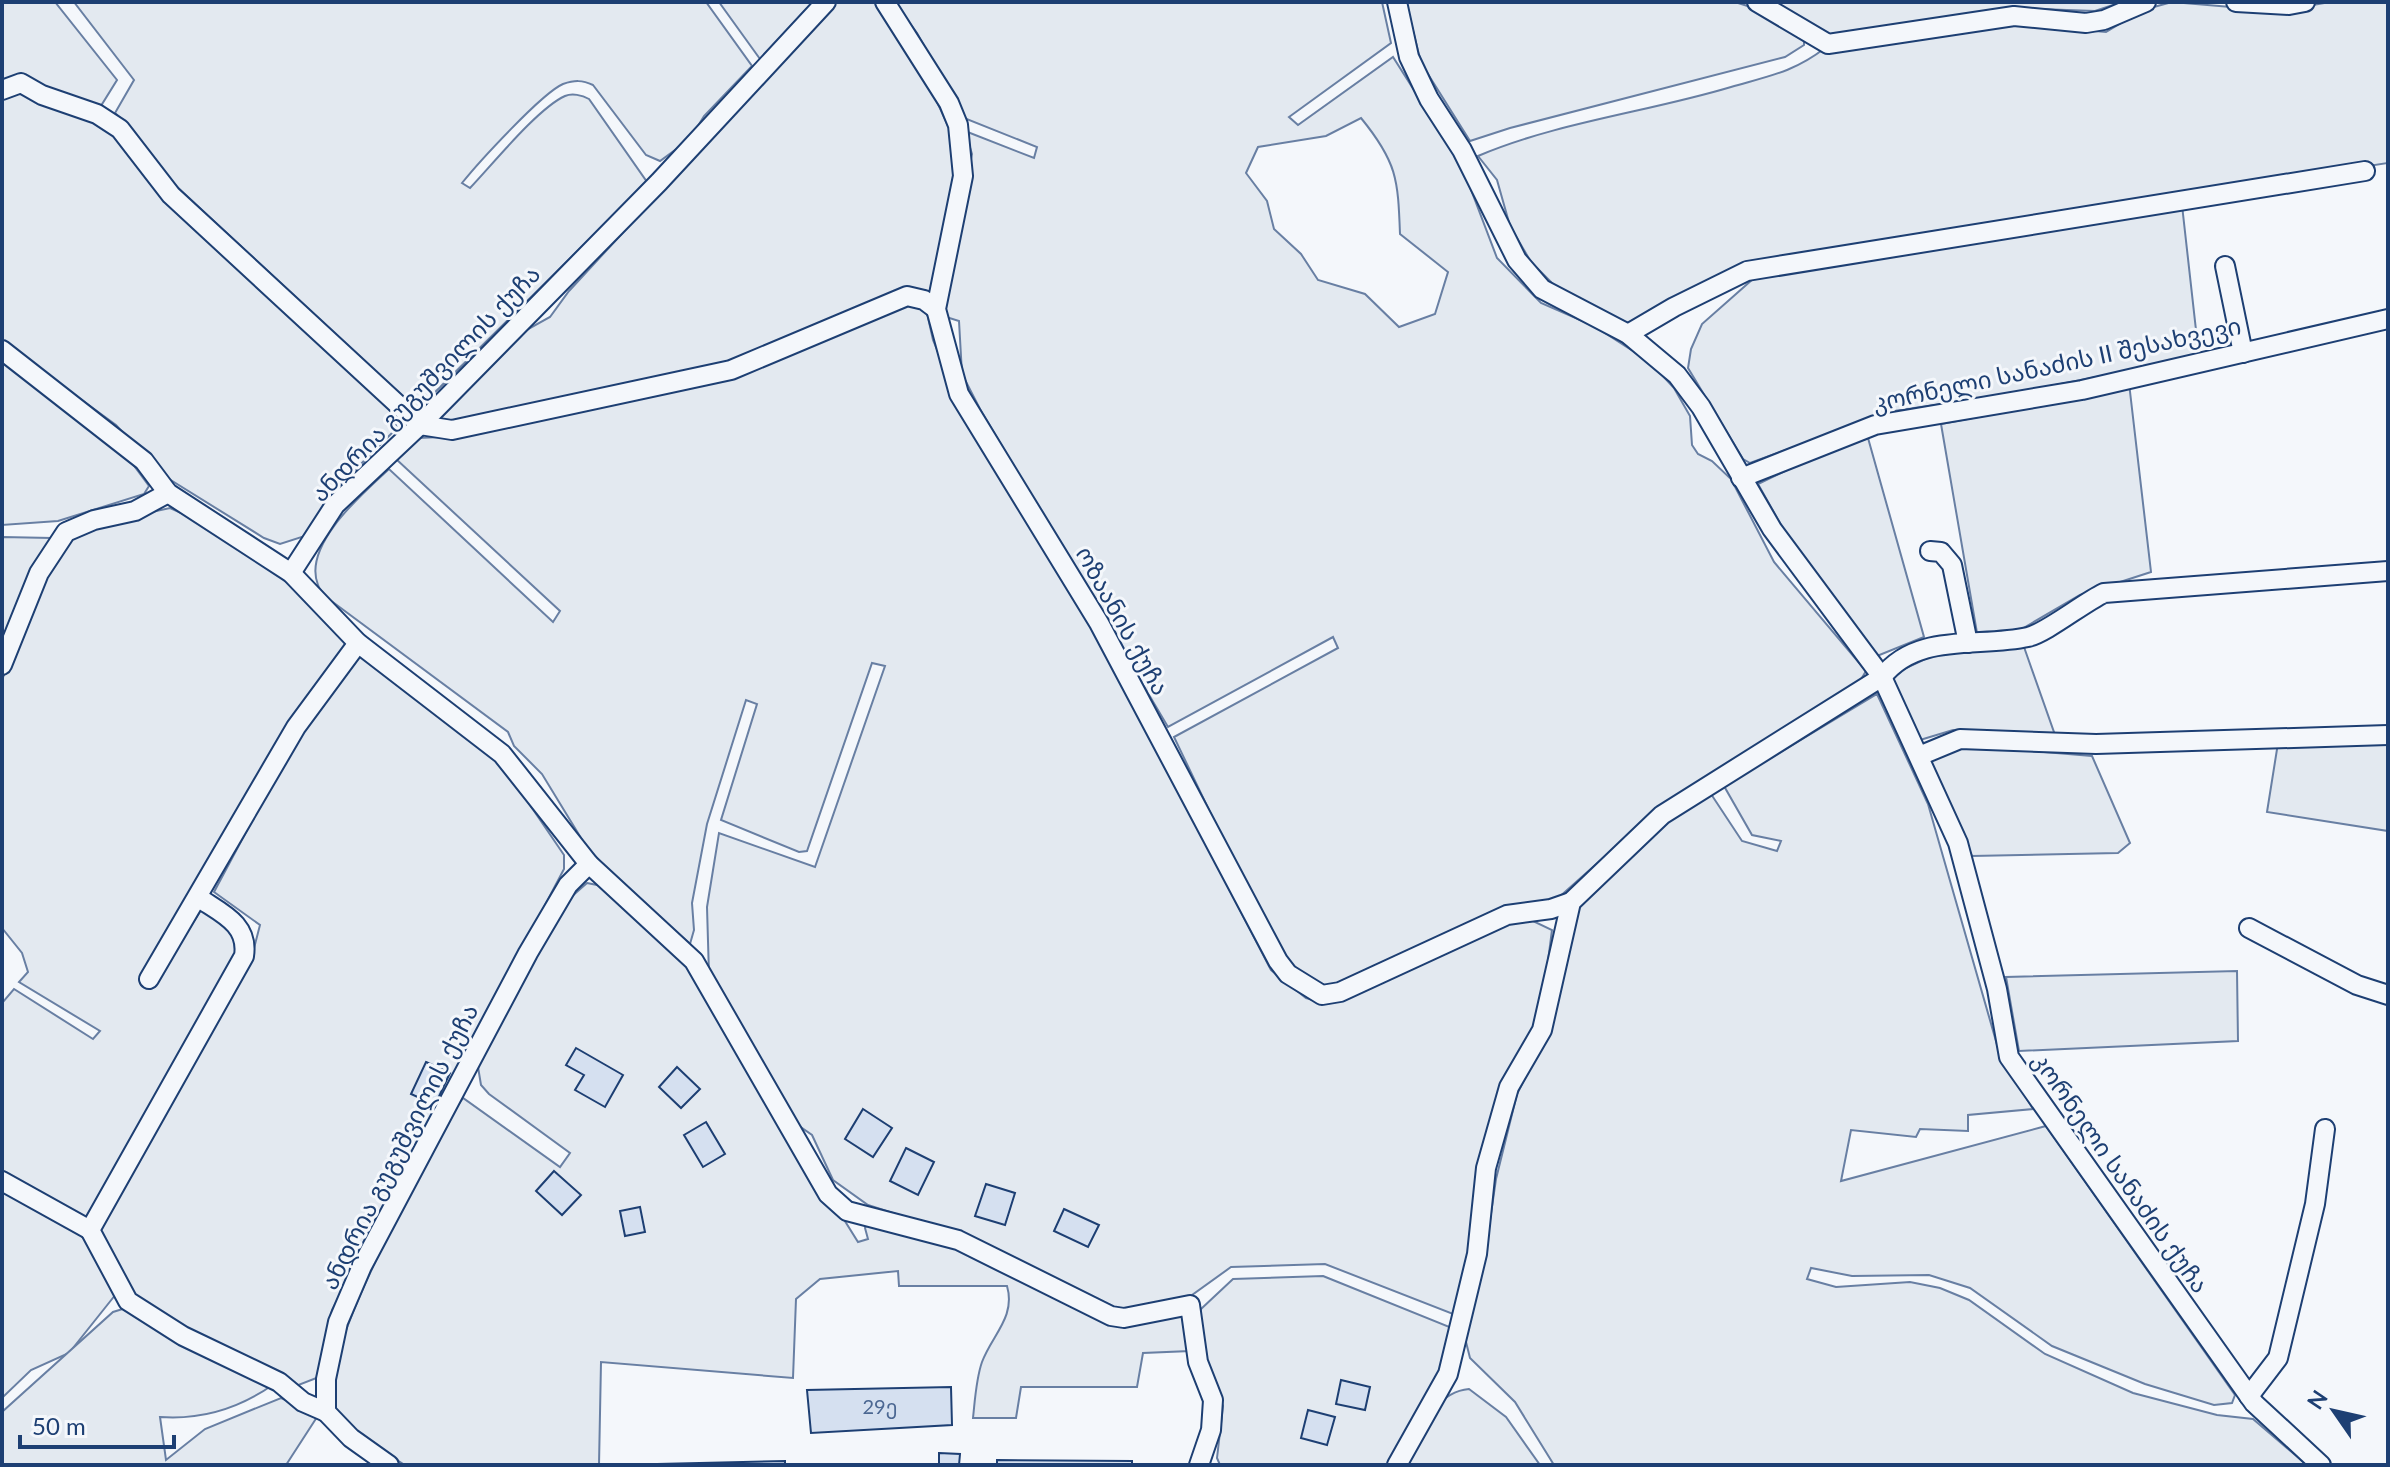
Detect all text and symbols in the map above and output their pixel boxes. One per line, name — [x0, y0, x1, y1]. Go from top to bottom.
street label: ანდრია გუგუშვილის ქუჩა — [304, 259, 546, 508]
street label: კორნელი სანაძის II შესახვევი — [1870, 310, 2244, 418]
street label: ოზაანის ქუჩა — [1070, 541, 1176, 700]
street label: ანდრია გუგუშვილის ქუჩა — [314, 999, 484, 1295]
street label: კორნელი სანაძის ქუჩა — [2026, 1046, 2215, 1299]
north arrow — [2294, 1371, 2374, 1451]
text: N — [2301, 1385, 2333, 1414]
house number: 29ე — [863, 1394, 897, 1419]
scale bar — [20, 1399, 174, 1449]
text: 50 m — [32, 1411, 86, 1440]

